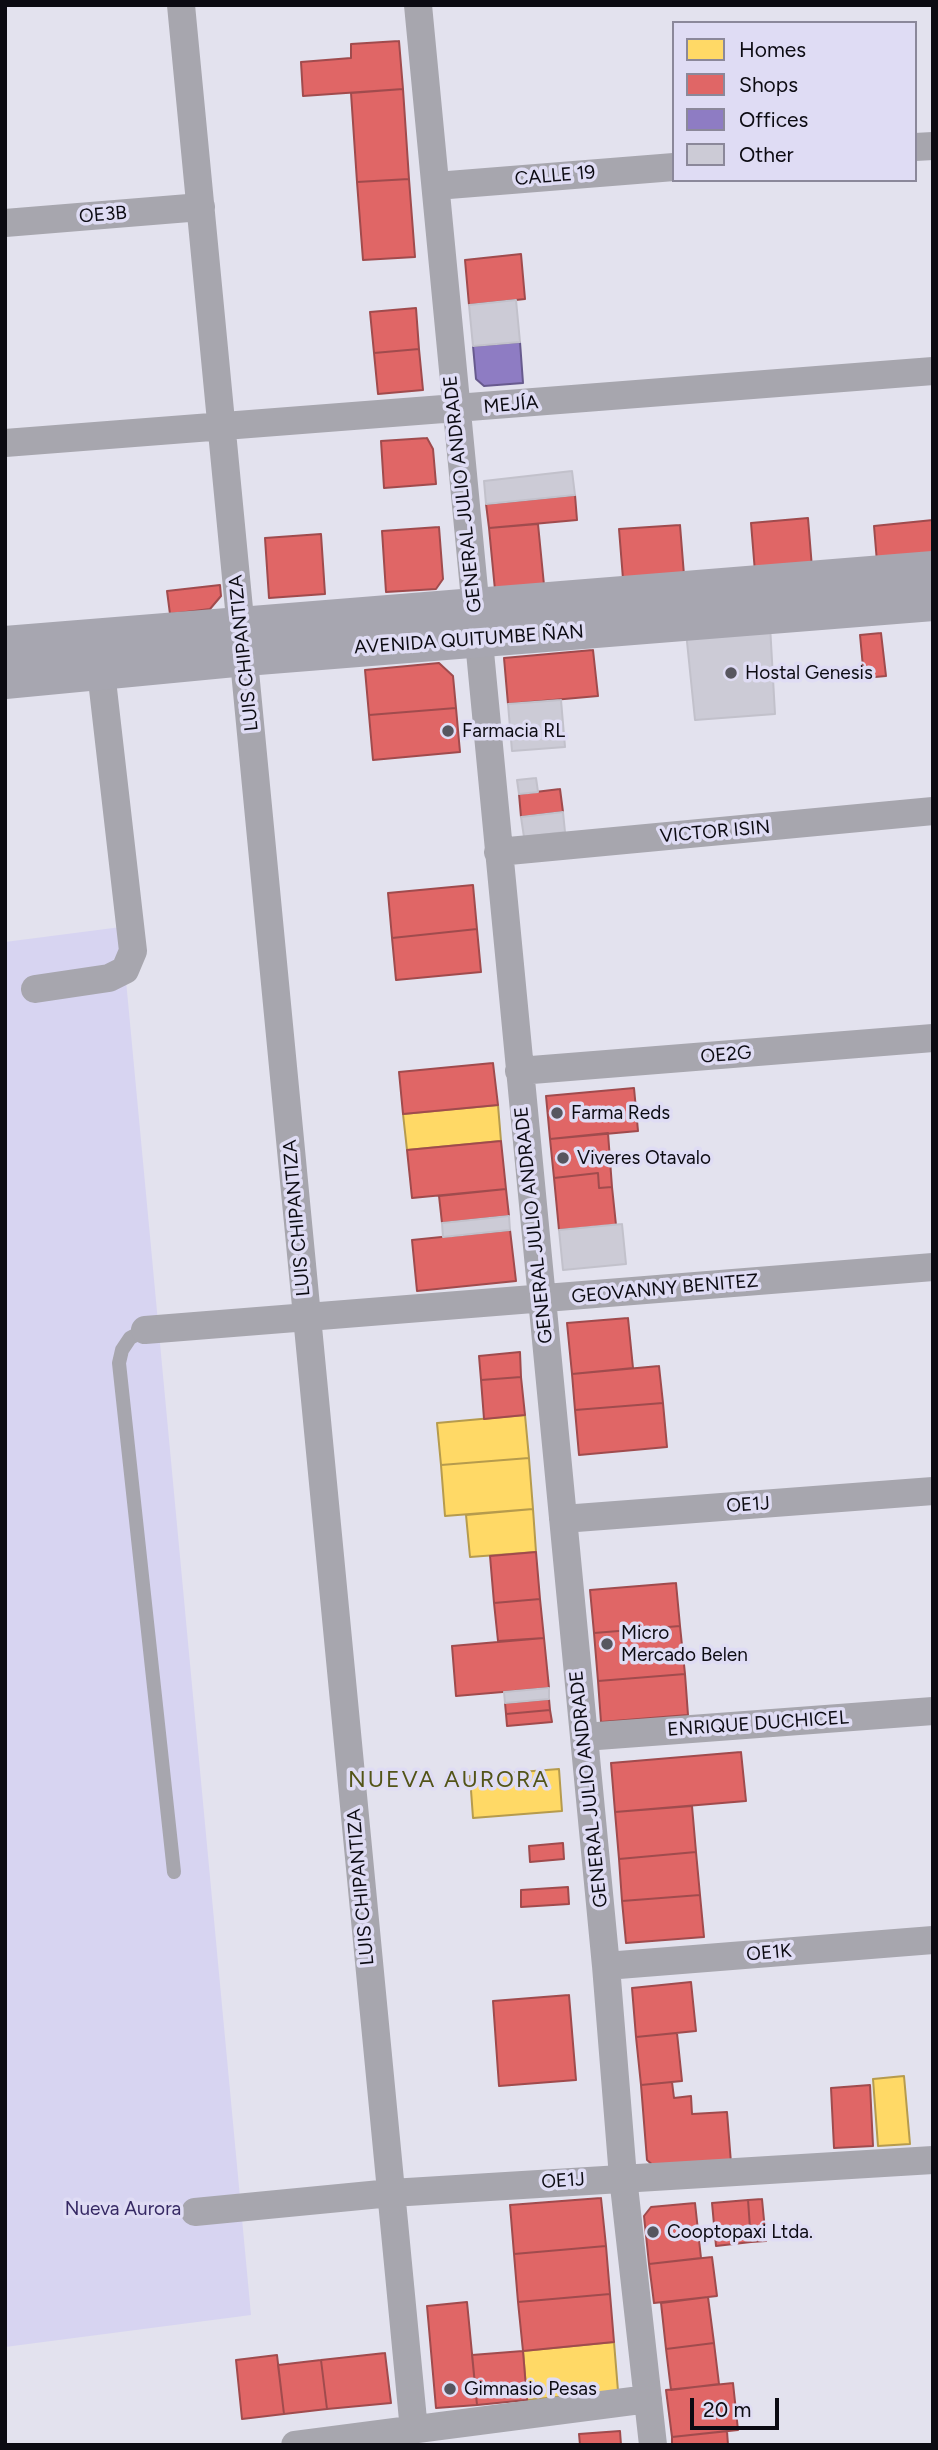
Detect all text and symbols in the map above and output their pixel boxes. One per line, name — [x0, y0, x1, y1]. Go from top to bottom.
legend — [672, 21, 917, 182]
text: Homes — [739, 37, 806, 62]
text: Shops — [739, 72, 798, 97]
text: Offices — [739, 107, 808, 132]
text: Other — [739, 142, 794, 167]
street label: CALLE 19 — [514, 161, 596, 191]
street label: OE3B — [78, 202, 128, 228]
street label: GENERAL JULIO ANDRADE — [439, 374, 487, 614]
street label: MEJÍA — [483, 391, 539, 419]
street label: LUIS CHIPANTIZA — [224, 574, 264, 732]
street label: AVENIDA QUITUMBE ÑAN — [353, 621, 585, 659]
place label: Hostal Genesis — [745, 662, 873, 684]
marker: Hostal Genesis — [723, 665, 739, 681]
place label: Farmacia RL — [462, 720, 565, 742]
marker: Farmacia RL — [440, 723, 456, 739]
street label: VICTOR ISIN — [659, 816, 771, 848]
street label: OE2G — [700, 1041, 752, 1069]
place label: Farma Reds — [571, 1102, 670, 1124]
street label: GENERAL JULIO ANDRADE — [510, 1105, 558, 1345]
marker: Farma Reds — [549, 1105, 565, 1121]
street label: LUIS CHIPANTIZA — [279, 1139, 315, 1297]
place label: Viveres Otavalo — [577, 1147, 711, 1169]
marker: Viveres Otavalo — [555, 1150, 571, 1166]
street label: GEOVANNY BENITEZ — [571, 1269, 759, 1309]
street label: OE1J — [725, 1492, 771, 1518]
place label: Micro Mercado Belen — [621, 1622, 748, 1666]
marker: Micro Mercado Belen — [599, 1636, 615, 1652]
street label: GENERAL JULIO ANDRADE — [565, 1669, 613, 1909]
street label: ENRIQUE DUCHICEL — [667, 1706, 849, 1742]
district label: NUEVA AURORA — [350, 1766, 548, 1794]
street label: LUIS CHIPANTIZA — [343, 1808, 379, 1966]
street label: OE1K — [745, 1940, 793, 1966]
street label: OE1J — [540, 2168, 586, 2194]
park label: Nueva Aurora — [65, 2198, 181, 2220]
place label: Cooptopaxi Ltda. — [667, 2221, 813, 2243]
marker: Cooptopaxi Ltda. — [645, 2224, 661, 2240]
place label: Gimnasio Pesas — [464, 2378, 597, 2400]
marker: Gimnasio Pesas — [442, 2381, 458, 2397]
scale bar — [693, 2384, 782, 2428]
text: 20 m — [703, 2397, 751, 2422]

